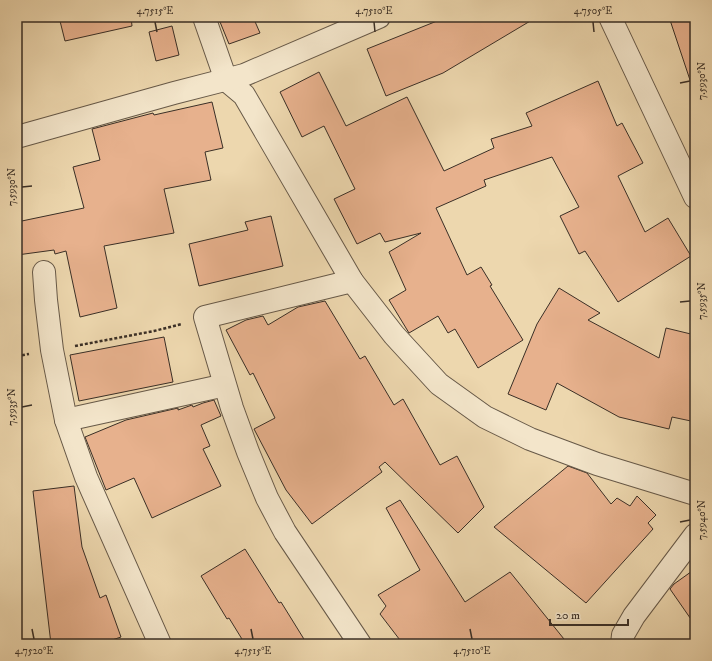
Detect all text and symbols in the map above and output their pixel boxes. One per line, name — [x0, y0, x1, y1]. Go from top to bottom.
text: 4.7515°E — [137, 5, 173, 17]
text: 4.7510°E — [355, 5, 393, 17]
text: 4.7505°E — [574, 5, 612, 17]
text: 7.5930°N — [696, 62, 708, 100]
text: 7.5930°N — [6, 168, 18, 206]
text: 7.5935°N — [696, 282, 708, 320]
text: 7.5935°N — [6, 388, 18, 426]
text: 7.5940°N — [696, 500, 708, 540]
scale bar — [550, 601, 628, 627]
text: 20 m — [556, 608, 580, 623]
text: 4.7520°E — [15, 645, 53, 657]
text: 4.7515°E — [235, 645, 271, 657]
text: 4.7510°E — [453, 645, 491, 657]

